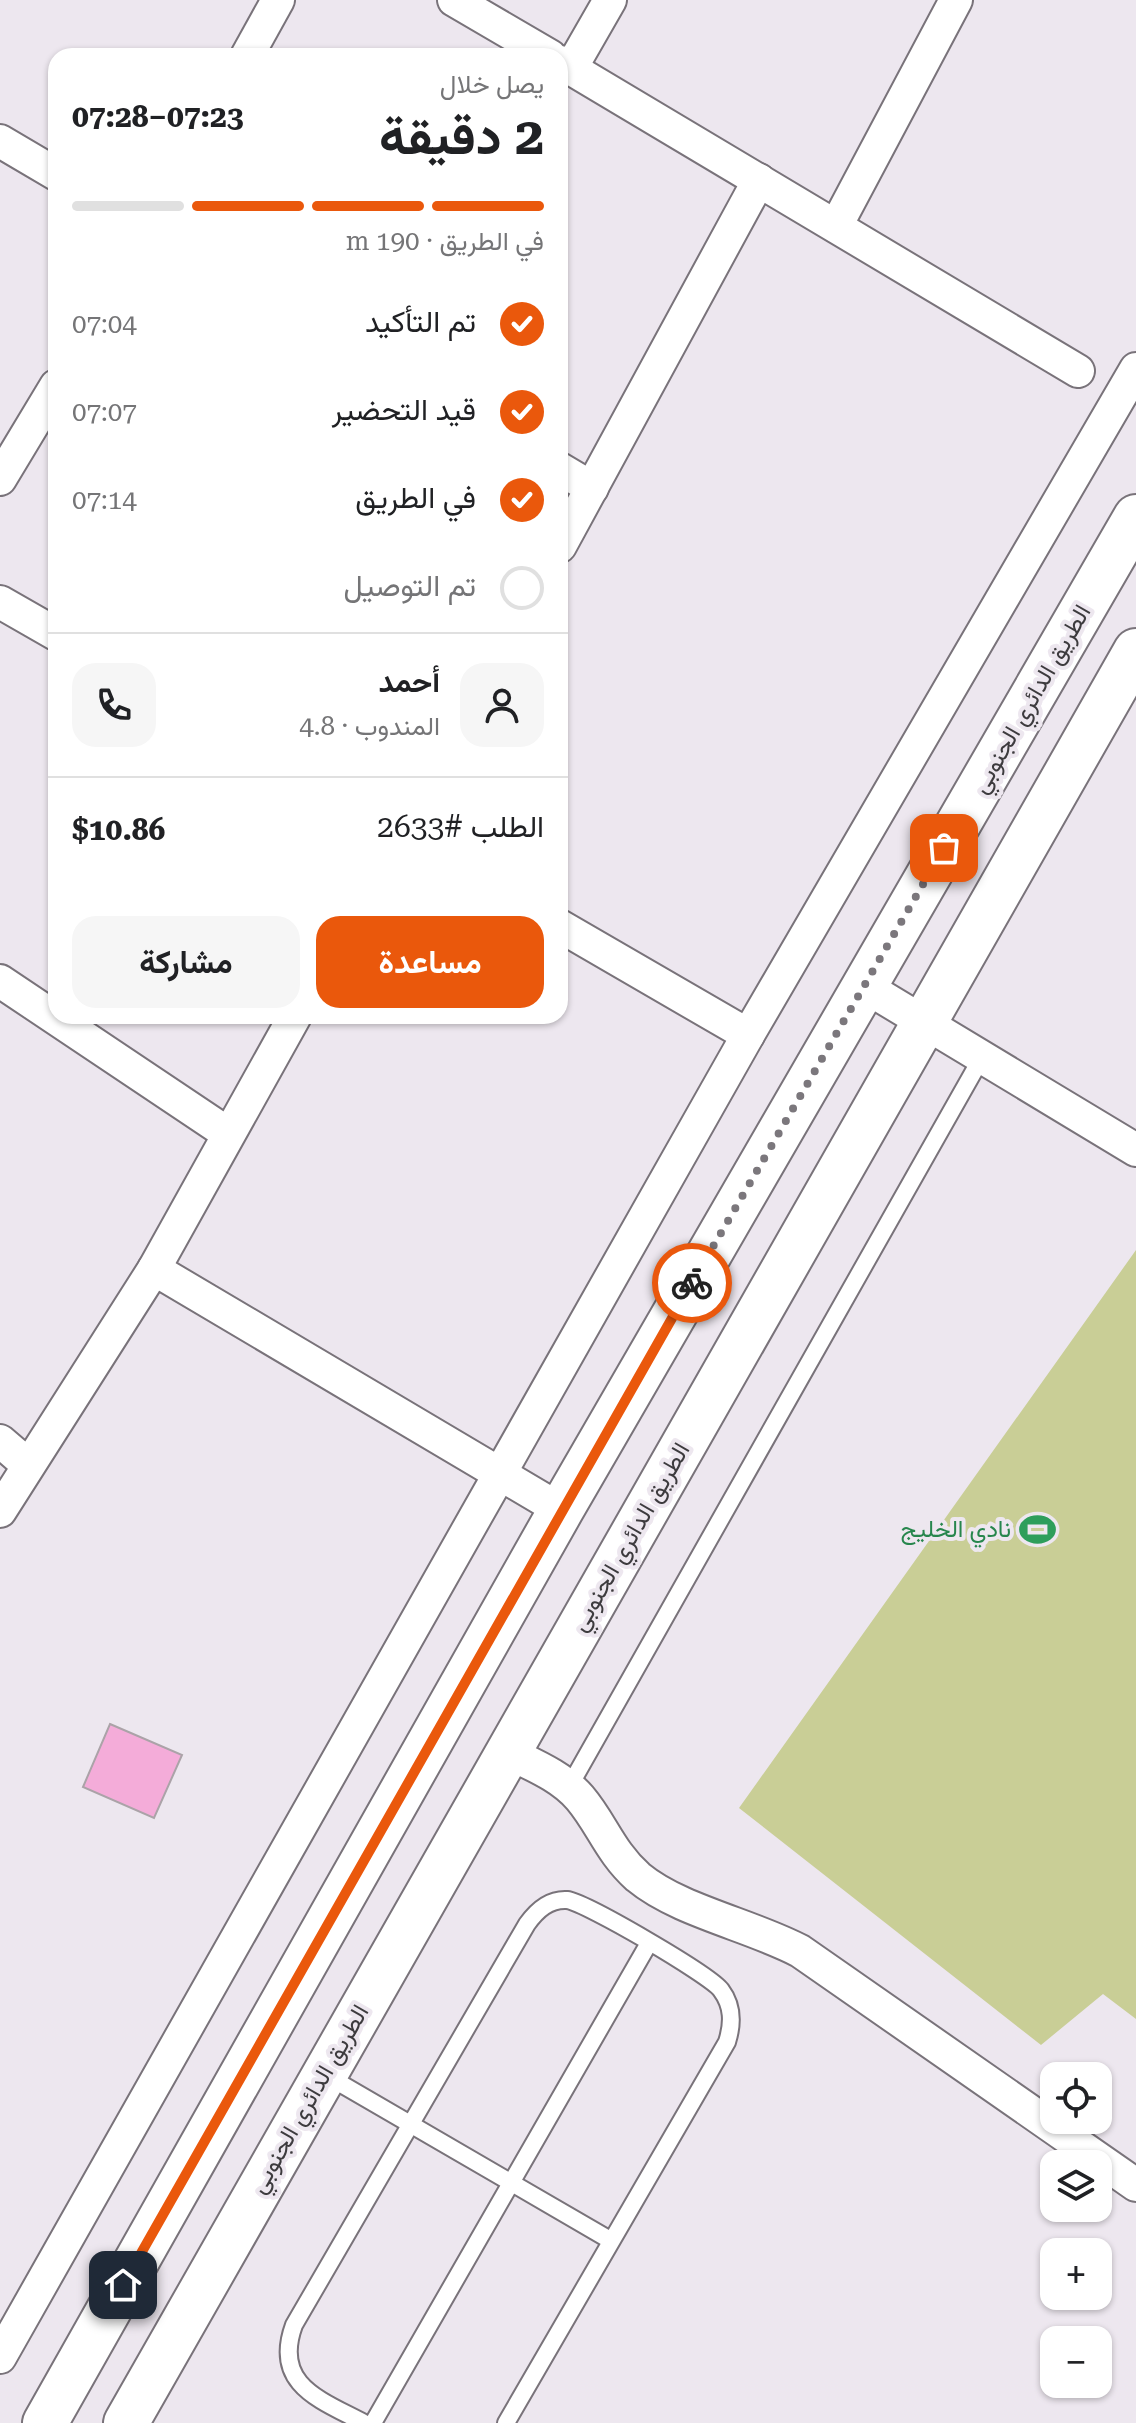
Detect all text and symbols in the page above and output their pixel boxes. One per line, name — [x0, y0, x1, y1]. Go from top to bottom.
text: يصل خلال — [440, 69, 544, 99]
text: 07:23–07:28 — [72, 99, 244, 134]
text: 2 دقيقة — [379, 106, 544, 167]
text: في الطريق · 190 m — [346, 226, 544, 256]
icon: check — [500, 302, 544, 346]
text: تم التأكيد — [365, 304, 476, 339]
text: 07:04 — [72, 309, 137, 339]
icon: check — [500, 390, 544, 434]
text: قيد التحضير — [332, 392, 476, 427]
text: 07:07 — [72, 397, 137, 427]
icon: check — [500, 478, 544, 522]
text: في الطريق — [355, 480, 476, 515]
text: 07:14 — [72, 485, 137, 515]
text: تم التوصيل — [343, 568, 476, 603]
street label: الطريق الدائري الجنوبي — [966, 600, 1101, 801]
button: phone — [72, 663, 156, 747]
button: person — [460, 663, 544, 747]
text: أحمد — [378, 664, 440, 699]
text: المندوب · 4.8 — [299, 711, 440, 741]
text: الطلب #2633 — [377, 809, 544, 844]
text: $10.86 — [72, 812, 165, 847]
pin — [910, 814, 978, 882]
icon: bag — [922, 826, 966, 870]
button: مشاركة — [72, 916, 300, 1008]
button: مساعدة — [316, 916, 544, 1008]
courier — [652, 1243, 732, 1323]
icon: bike — [670, 1261, 714, 1305]
street label: الطريق الدائري الجنوبي — [565, 1438, 700, 1639]
sports icon: نادي الخليج — [1018, 1510, 1056, 1548]
place label: نادي الخليج — [900, 1515, 1011, 1548]
street label: الطريق الدائري الجنوبي — [244, 2000, 379, 2201]
map controls — [1040, 2062, 1112, 2398]
button: locate — [1040, 2062, 1112, 2134]
button: layers — [1040, 2150, 1112, 2222]
button: + — [1040, 2238, 1112, 2310]
pin — [89, 2251, 157, 2319]
icon: home — [101, 2263, 145, 2307]
button: − — [1040, 2326, 1112, 2398]

